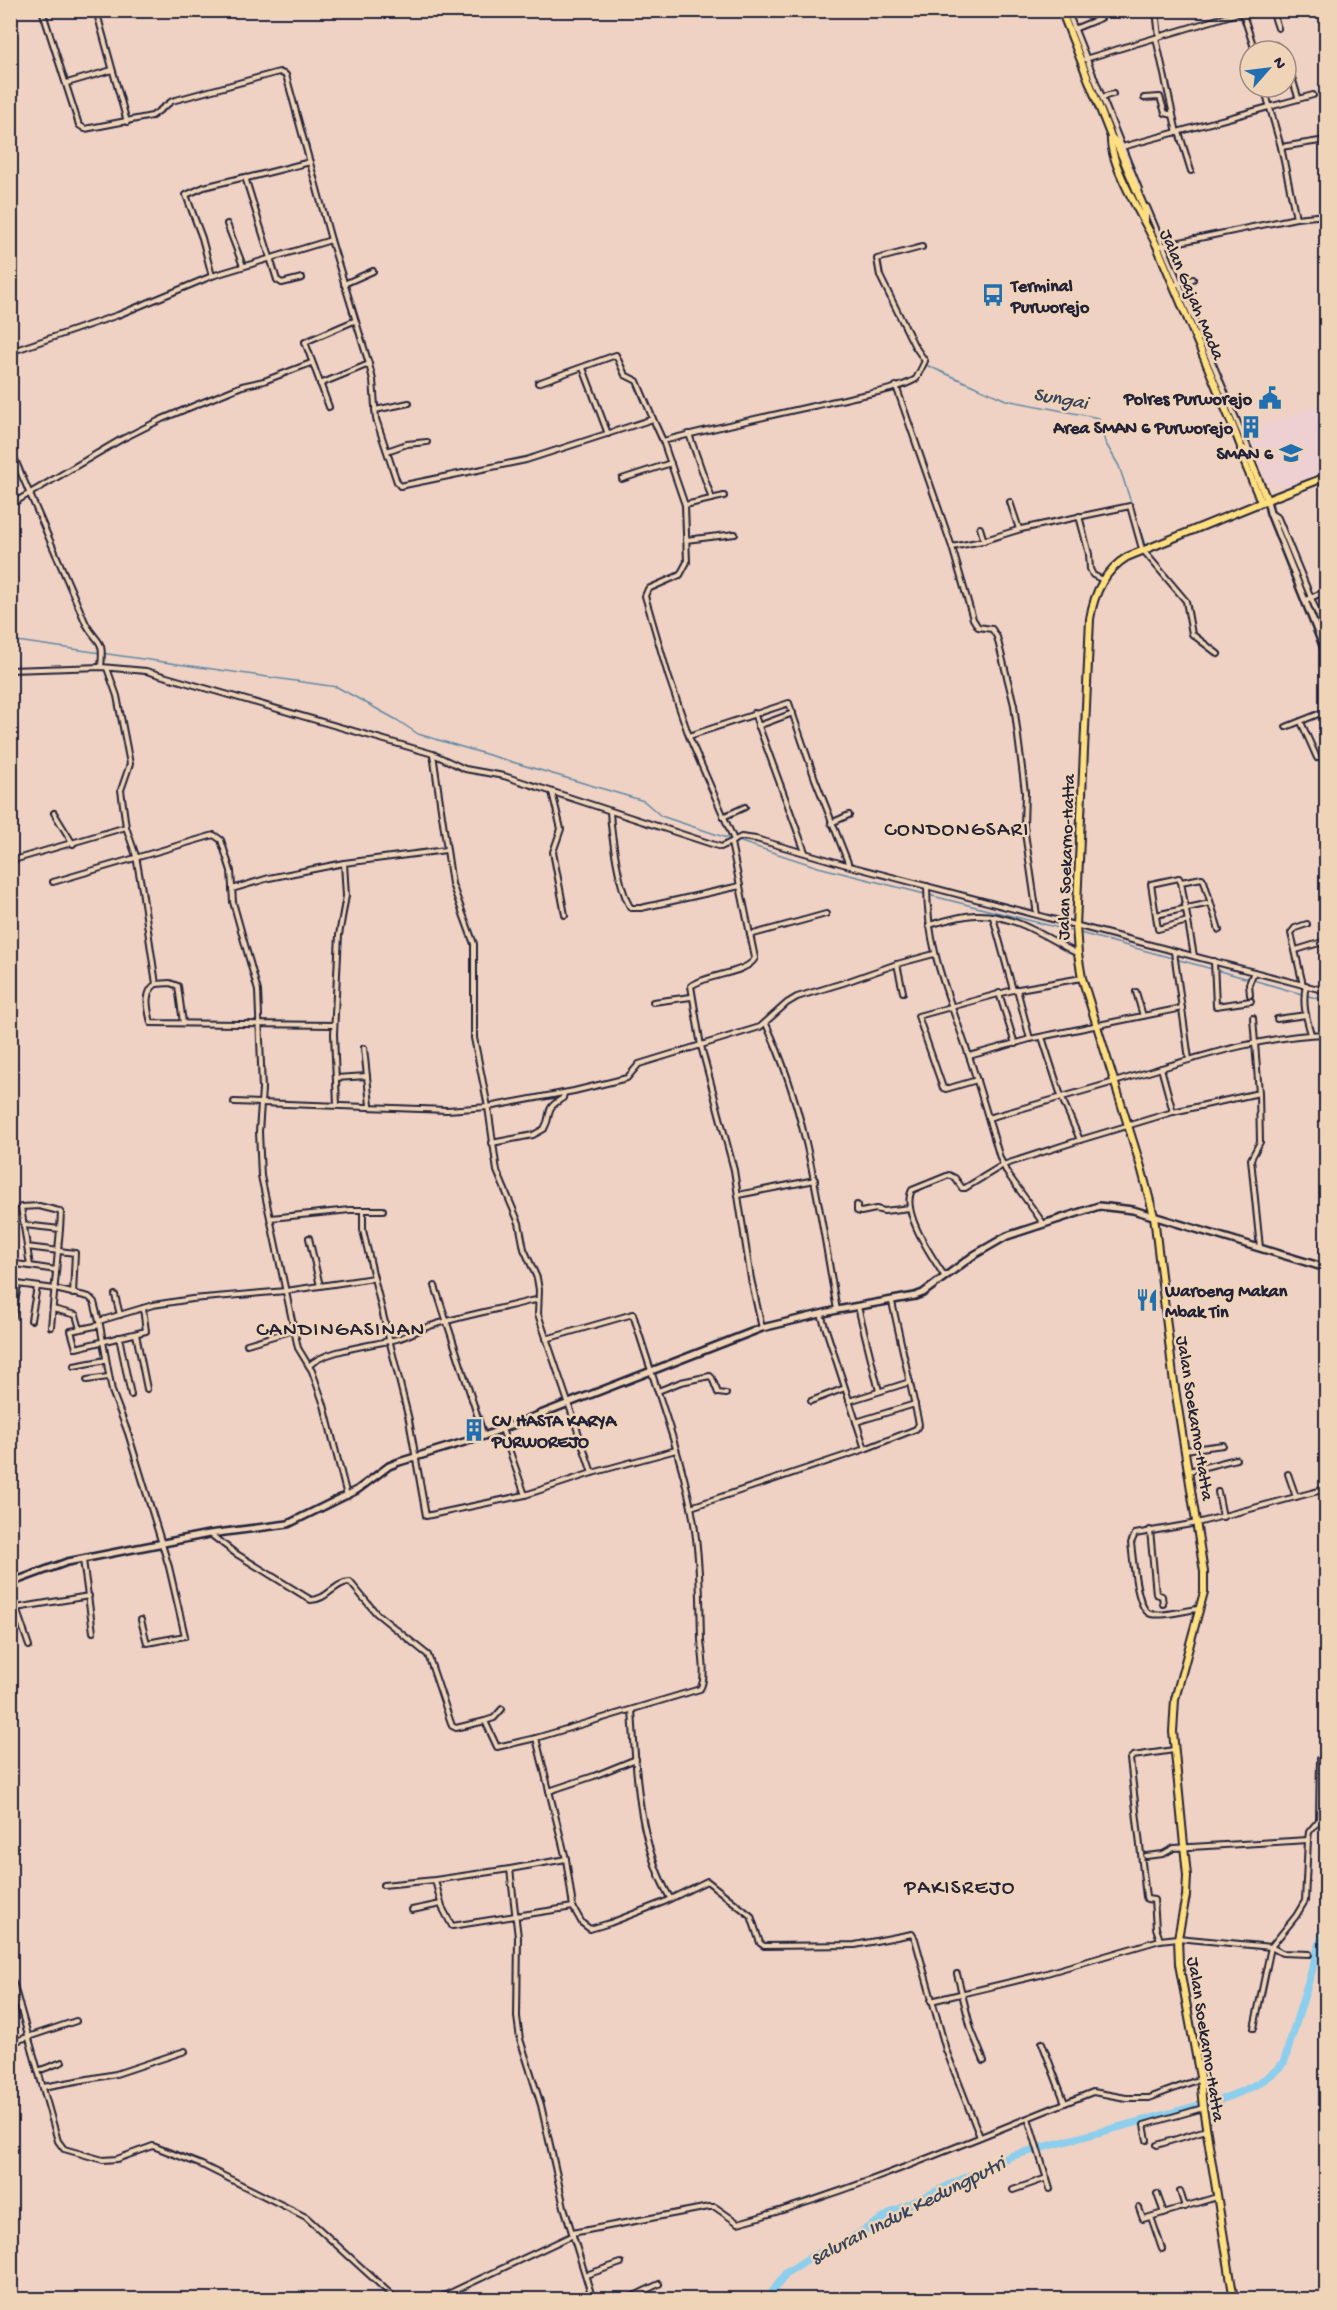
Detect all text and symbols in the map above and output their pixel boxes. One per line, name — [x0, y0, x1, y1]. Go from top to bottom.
north arrow — [1238, 39, 1298, 99]
text: N — [1267, 55, 1289, 73]
street label: Jalan Gajah Mada — [1154, 227, 1228, 364]
place label: Terminal Purworejo — [1009, 277, 1090, 319]
bus stop icon: Terminal Purworejo — [980, 282, 1006, 308]
water label: Sungai — [1031, 384, 1092, 417]
public building icon: Polres Purworejo — [1257, 385, 1283, 411]
place label: Polres Purworejo — [1123, 390, 1253, 411]
building icon: Area SMAN 6 Purworejo — [1238, 414, 1264, 440]
place label: Area SMAN 6 Purworejo — [1052, 419, 1234, 440]
school or university icon: SMAN 6 — [1278, 440, 1304, 466]
place label: SMAN 6 — [1216, 445, 1274, 466]
street label: Jalan Soekarno-Hatta — [1054, 773, 1081, 940]
district label: CONDONGSARI — [884, 819, 1030, 844]
place label: Waroeng Makan Mbak Tin — [1164, 1282, 1288, 1324]
restaurant icon: Waroeng Makan Mbak Tin — [1134, 1287, 1160, 1313]
district label: CANDINGASINAN — [256, 1319, 426, 1344]
street label: Jalan Soekarno-Hatta — [1170, 1335, 1217, 1503]
place label: CV HASTA KARYA PURWOREJO — [491, 1412, 617, 1454]
building icon: CV HASTA KARYA PURWOREJO — [461, 1417, 487, 1443]
district label: PAKISREJO — [903, 1877, 1016, 1902]
street label: Jalan Soekarno-Hatta — [1181, 1956, 1228, 2124]
water label: saluran Induk Kedungputri — [807, 2152, 1012, 2271]

